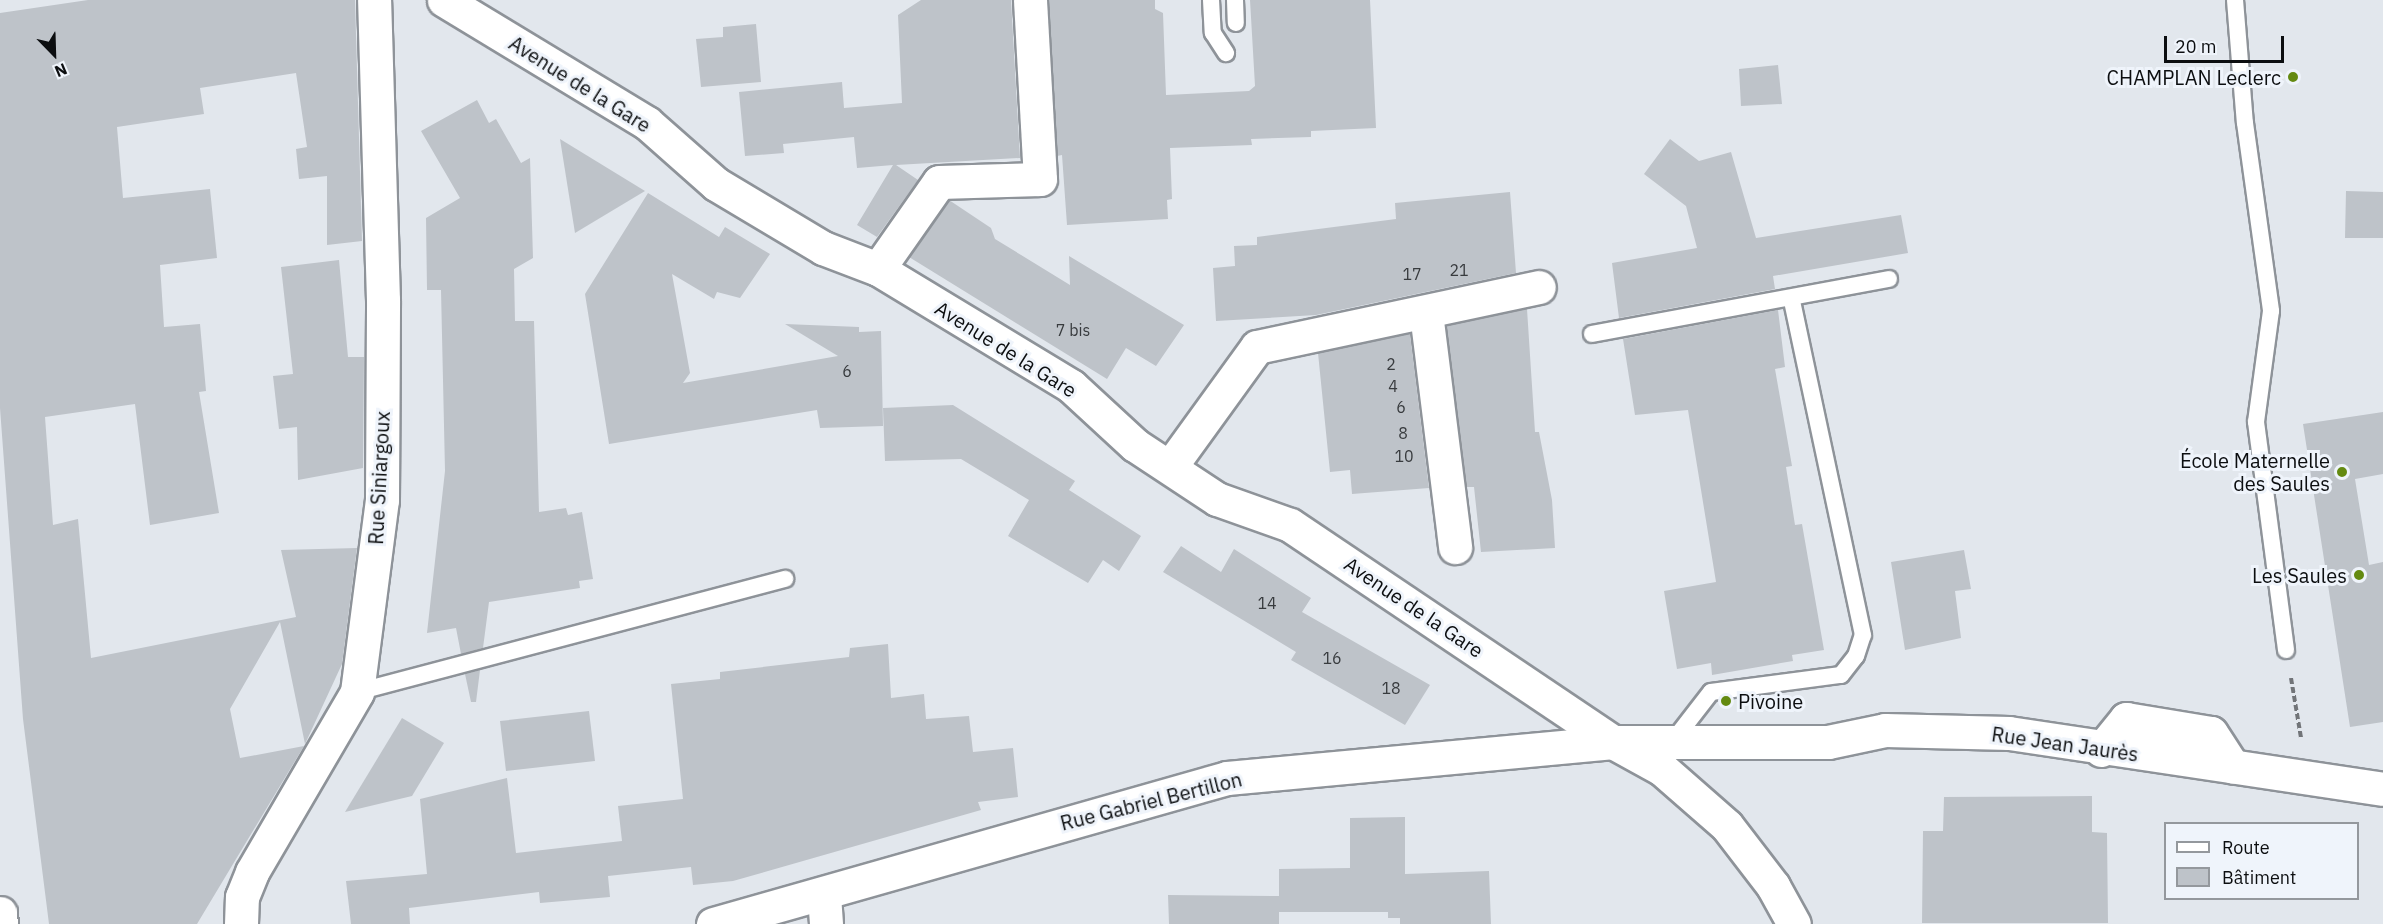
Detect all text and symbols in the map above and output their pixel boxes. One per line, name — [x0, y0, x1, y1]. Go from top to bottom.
north arrow — [24, 24, 84, 84]
scale bar — [2167, 24, 2287, 62]
street label: Avenue de la Gare — [505, 31, 655, 137]
text: 20 m — [2175, 35, 2217, 58]
text: N — [52, 59, 70, 82]
place label: CHAMPLAN Leclerc — [2107, 65, 2281, 89]
marker: CHAMPLAN Leclerc — [2286, 70, 2300, 84]
house number: 21 — [1449, 260, 1469, 280]
house number: 17 — [1402, 264, 1422, 284]
street label: Avenue de la Gare — [931, 296, 1081, 402]
house number: 7 bis — [1056, 320, 1090, 340]
house number: 2 — [1386, 354, 1396, 374]
house number: 6 — [842, 361, 852, 381]
house number: 4 — [1388, 376, 1398, 396]
house number: 6 — [1396, 397, 1406, 417]
street label: Rue Siniargoux — [364, 411, 394, 545]
house number: 8 — [1398, 423, 1408, 443]
house number: 10 — [1394, 446, 1414, 466]
place label: École Maternelle des Saules — [2180, 448, 2330, 495]
marker: École Maternelle des Saules — [2335, 465, 2349, 479]
street label: Avenue de la Gare — [1340, 552, 1488, 662]
place label: Les Saules — [2252, 563, 2347, 587]
marker: Les Saules — [2352, 568, 2366, 582]
house number: 14 — [1257, 593, 1277, 613]
house number: 16 — [1322, 648, 1342, 668]
house number: 18 — [1381, 678, 1401, 698]
place label: Pivoine — [1738, 689, 1803, 713]
marker: Pivoine — [1719, 694, 1733, 708]
street label: Rue Jean Jaurès — [1990, 722, 2140, 766]
street label: Rue Gabriel Bertillon — [1058, 767, 1244, 835]
legend — [2164, 822, 2359, 900]
text: Route — [2222, 836, 2270, 859]
text: Bâtiment — [2222, 866, 2296, 889]

